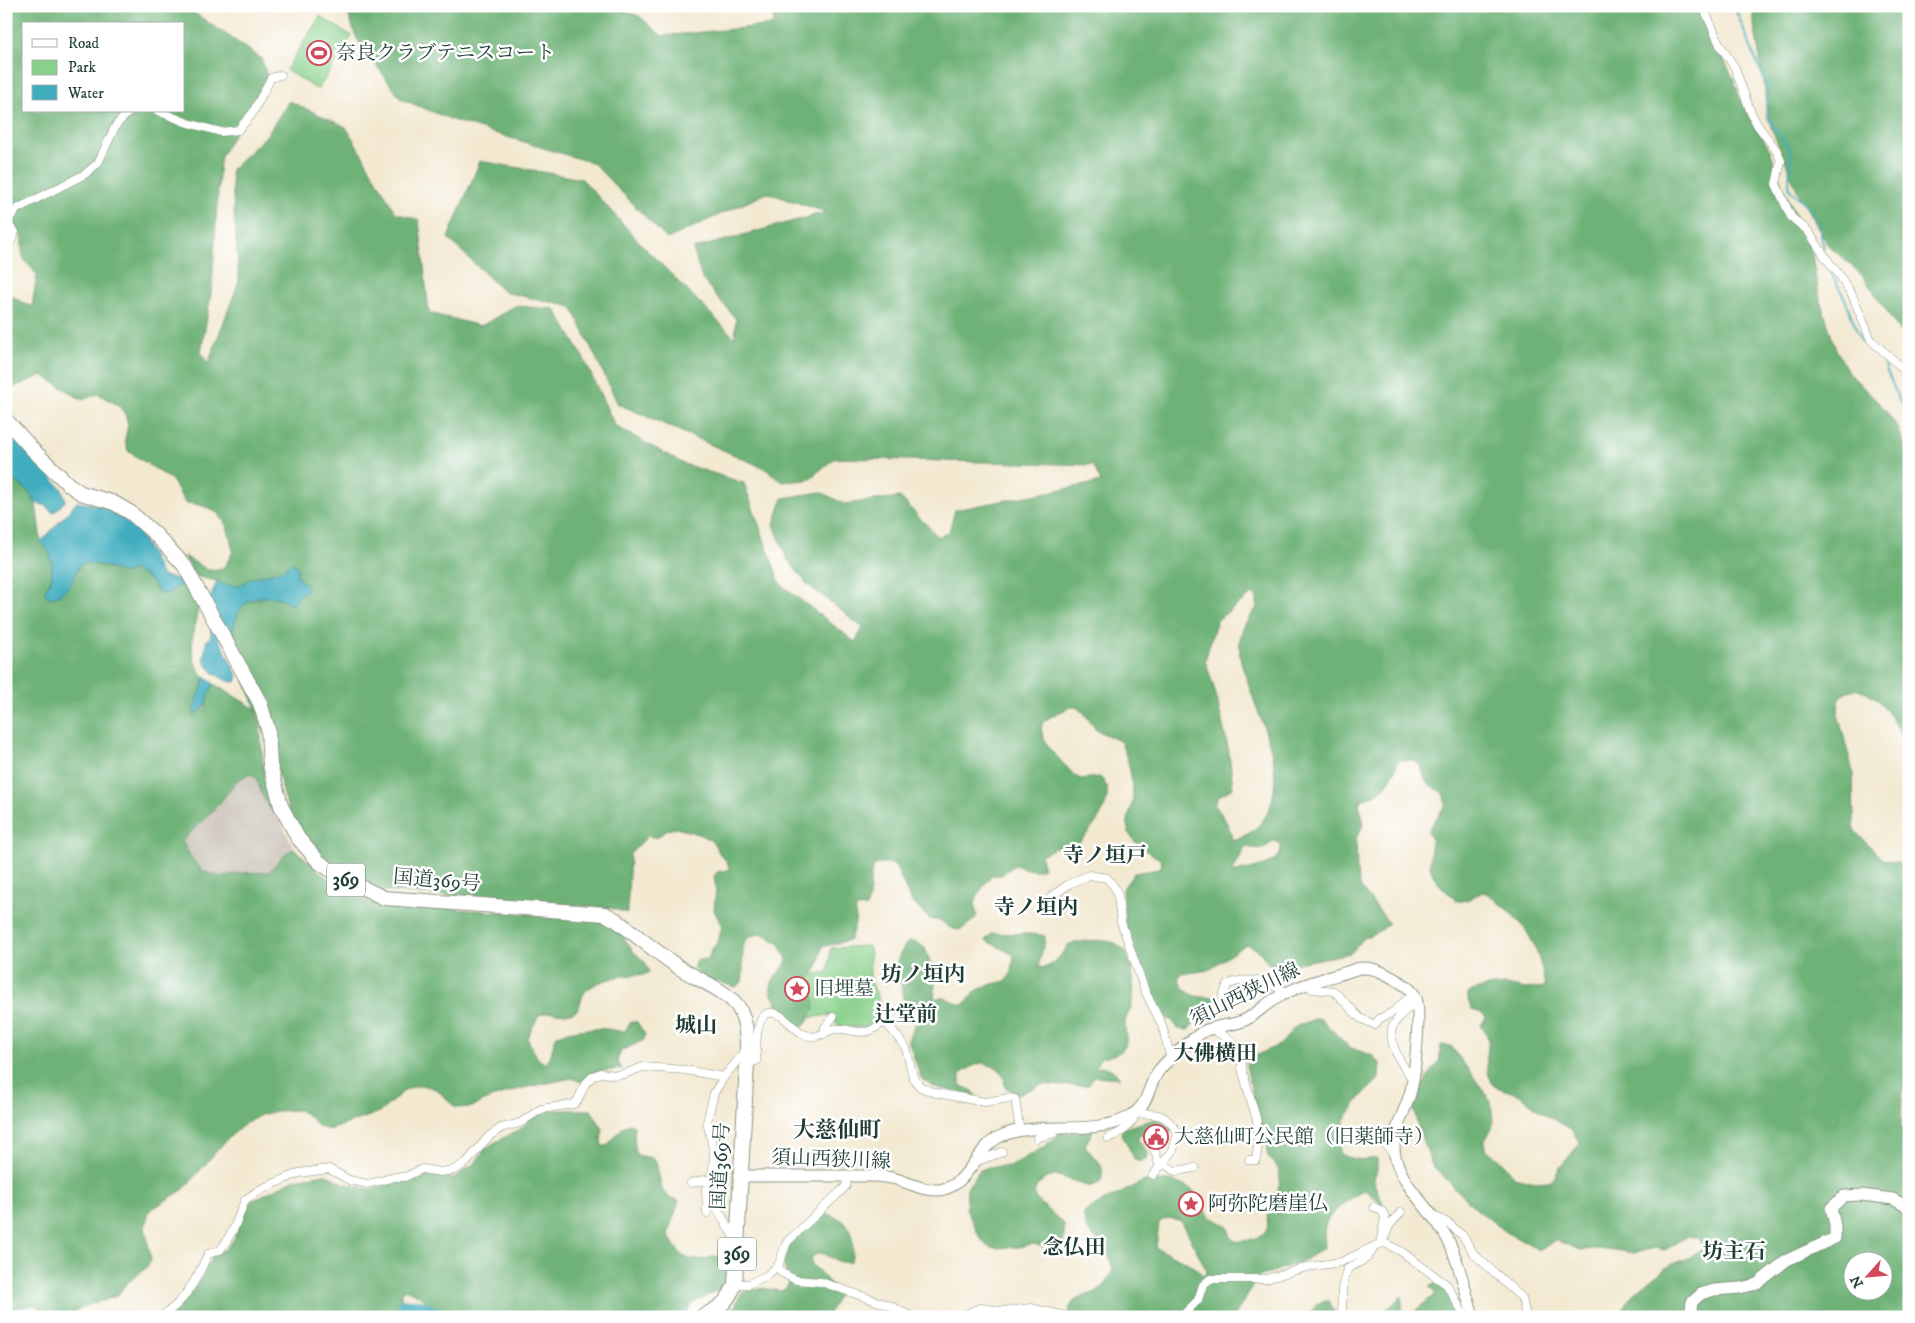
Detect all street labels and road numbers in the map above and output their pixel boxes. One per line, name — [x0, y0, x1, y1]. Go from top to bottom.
road number: 369 — [327, 864, 365, 896]
street label: 国道369号 — [392, 865, 482, 897]
street label: 須山西狭川線 — [1186, 957, 1304, 1033]
street label: 国道369号 — [706, 1121, 736, 1211]
street label: 須山西狭川線 — [771, 1145, 891, 1175]
road number: 369 — [718, 1238, 756, 1270]

